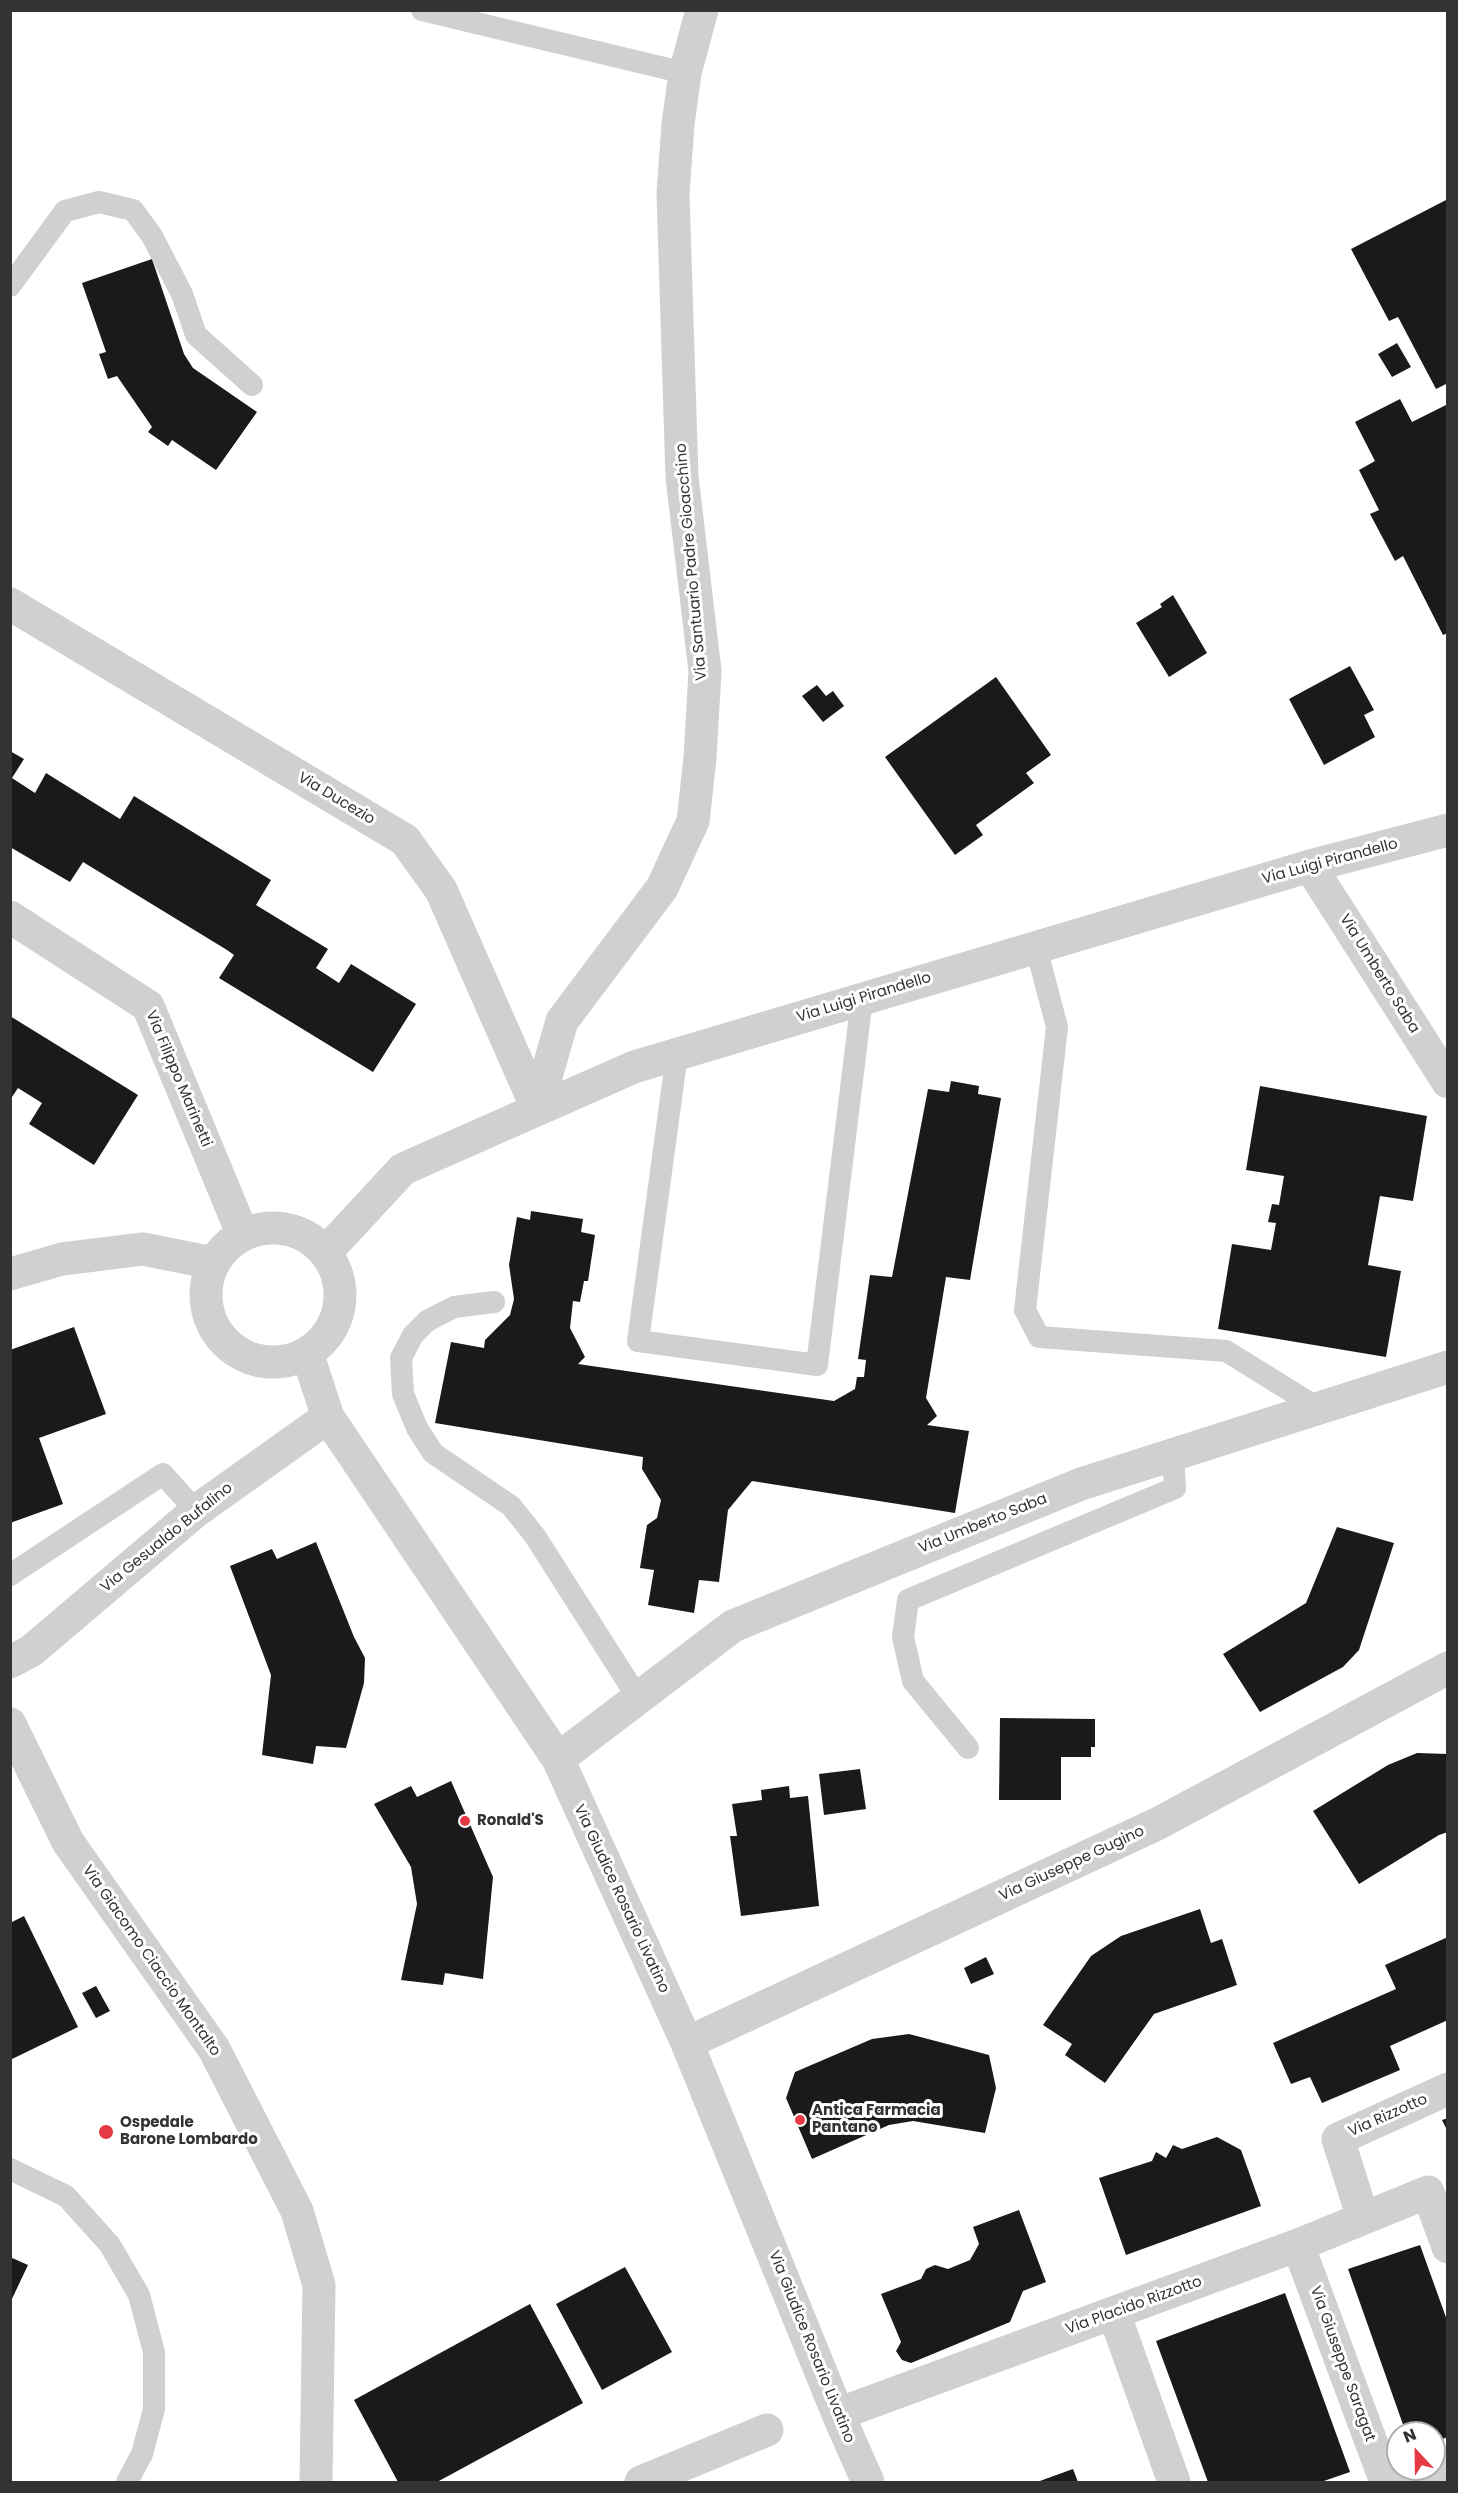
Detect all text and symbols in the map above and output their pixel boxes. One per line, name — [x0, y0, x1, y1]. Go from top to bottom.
street label: Via Santuario Padre Gioacchino — [673, 443, 711, 681]
street label: Via Ducezio — [294, 769, 378, 829]
street label: Via Luigi Pirandello — [1260, 835, 1400, 889]
street label: Via Umberto Saba — [1335, 911, 1423, 1037]
street label: Via Luigi Pirandello — [795, 969, 933, 1027]
street label: Via Filippo Marinetti — [141, 1008, 215, 1150]
street label: Via Gesualdo Bufalino — [97, 1479, 237, 1597]
street label: Via Umberto Saba — [916, 1490, 1050, 1558]
street label: Via Giudice Rosario Livatino — [569, 1802, 673, 1996]
place label: Ronald'S — [477, 1812, 544, 1830]
marker: Ronald'S — [458, 1814, 472, 1828]
street label: Via Giuseppe Gugino — [997, 1822, 1147, 1906]
street label: Via Giacomo Ciaccio Montalto — [78, 1862, 224, 2060]
street label: Via Rizzotto — [1346, 2091, 1430, 2141]
place label: Antica Farmacia Pantano — [812, 2102, 941, 2137]
marker: Antica Farmacia Pantano — [793, 2113, 807, 2127]
place label: Ospedale Barone Lombardo — [120, 2114, 258, 2149]
marker: Ospedale Barone Lombardo — [97, 2123, 115, 2141]
street label: Via Giudice Rosario Livatino — [764, 2248, 858, 2446]
street label: Via Placido Rizzotto — [1063, 2273, 1205, 2339]
street label: Via Giuseppe Saragat — [1305, 2284, 1379, 2444]
north arrow — [1386, 2421, 1446, 2481]
text: N — [1400, 2423, 1420, 2449]

